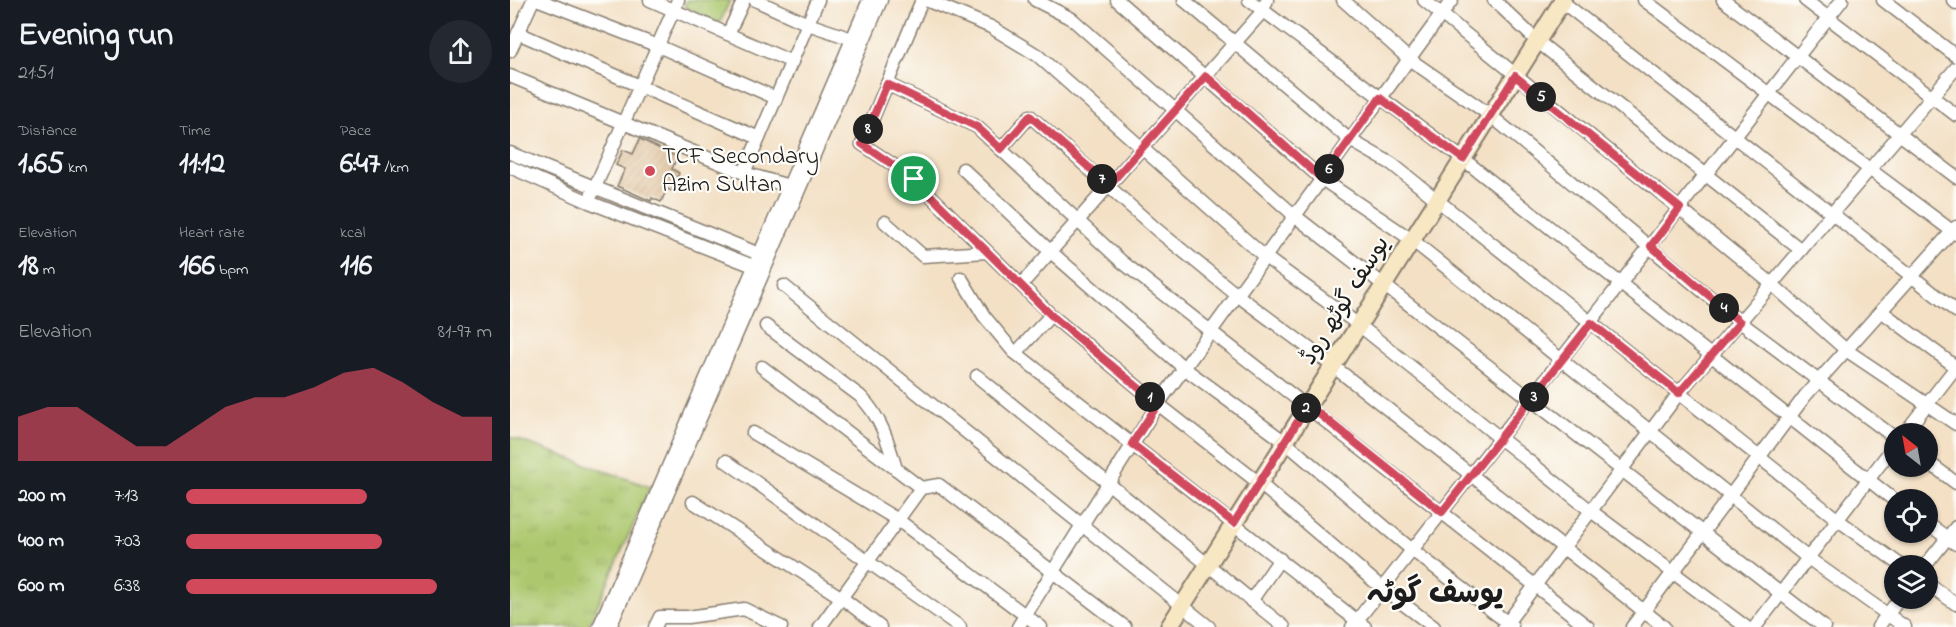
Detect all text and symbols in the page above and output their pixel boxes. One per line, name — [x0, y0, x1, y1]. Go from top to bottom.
text: Evening run — [18, 12, 173, 60]
button: share — [429, 20, 492, 83]
text: 21:51 — [18, 59, 54, 88]
pin: 5 — [1526, 82, 1556, 112]
text: 5 — [1536, 85, 1546, 109]
pin: 8 — [853, 114, 883, 144]
text: 8 — [865, 117, 871, 141]
text: Distance — [18, 119, 77, 143]
text: Time — [179, 119, 211, 143]
text: Pace — [340, 119, 371, 143]
place label: TCF Secondary Azim Sultan — [662, 140, 819, 203]
text: 1.65 — [18, 143, 64, 187]
text: 11:12 — [179, 143, 225, 187]
text: 6:47 — [340, 143, 380, 187]
pin — [888, 153, 939, 204]
pin: 6 — [1314, 154, 1344, 184]
text: km — [64, 156, 87, 180]
text: /km — [380, 156, 409, 180]
text: 6 — [1325, 157, 1333, 181]
icon: arrive — [897, 162, 930, 195]
marker: TCF Secondary Azim Sultan — [643, 164, 657, 178]
pin: 7 — [1087, 164, 1117, 194]
text: 7 — [1099, 167, 1105, 191]
text: Elevation — [18, 221, 77, 245]
text: Heart rate — [179, 221, 245, 245]
text: kcal — [340, 221, 365, 245]
street label: یوسف گوٹھ روڈ — [1292, 230, 1400, 372]
text: 18 — [18, 245, 39, 289]
text: 166 — [179, 245, 215, 289]
text: 116 — [340, 245, 372, 289]
text: m — [39, 258, 55, 282]
text: bpm — [215, 258, 249, 282]
pin: 4 — [1709, 293, 1739, 323]
text: 4 — [1721, 296, 1727, 320]
text: Elevation — [18, 318, 92, 347]
text: 81–97 m — [438, 318, 492, 347]
pin: 1 — [1135, 382, 1165, 412]
pin: 3 — [1519, 382, 1549, 412]
text: 1 — [1147, 385, 1153, 409]
text: 3 — [1531, 385, 1537, 409]
pin: 2 — [1291, 393, 1321, 423]
text: 2 — [1302, 396, 1310, 420]
north arrow — [1884, 423, 1938, 477]
map controls — [1884, 423, 1938, 609]
text: 200 m — [18, 482, 66, 511]
text: 7:13 — [114, 482, 139, 511]
button: locate — [1884, 489, 1938, 543]
text: 400 m — [18, 527, 64, 556]
text: 7:03 — [114, 527, 141, 556]
button: layers — [1884, 555, 1938, 609]
text: 600 m — [18, 572, 65, 601]
text: 6:38 — [114, 572, 140, 601]
district label: یوسف گوٹہ — [1367, 573, 1504, 617]

